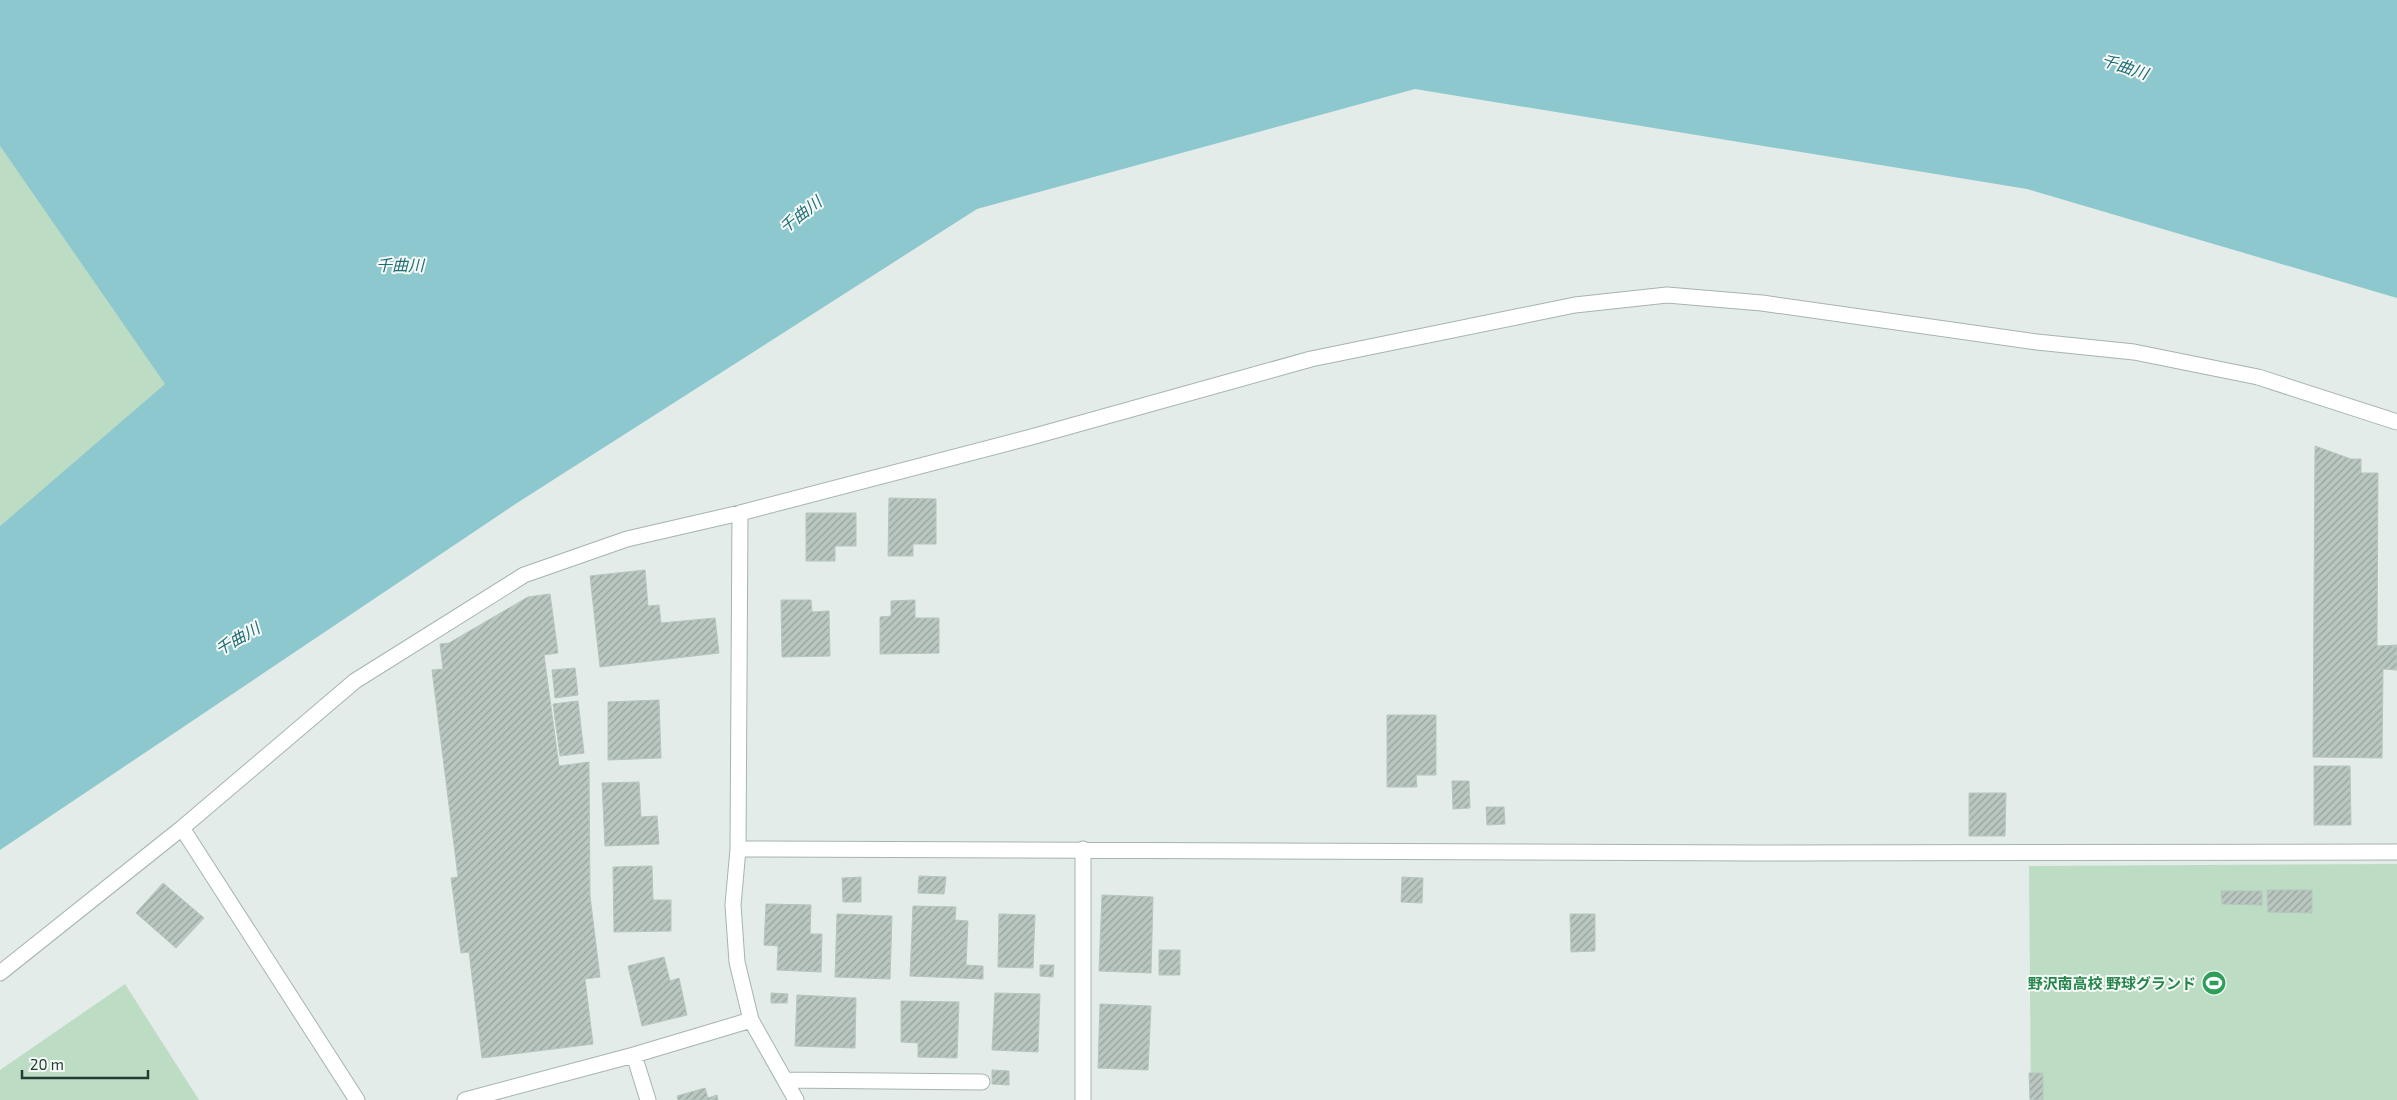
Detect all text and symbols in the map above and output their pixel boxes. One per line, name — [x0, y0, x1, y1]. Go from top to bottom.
water label: 千曲川 — [2099, 50, 2153, 83]
water label: 千曲川 — [775, 191, 826, 236]
water label: 千曲川 — [376, 255, 426, 274]
water label: 千曲川 — [211, 617, 264, 658]
sports icon: 野沢南高校 野球グランド — [2201, 970, 2227, 996]
place label: 野沢南高校 野球グランド — [2028, 974, 2196, 992]
scale bar — [22, 1048, 149, 1080]
text: 20 m — [30, 1055, 64, 1073]

